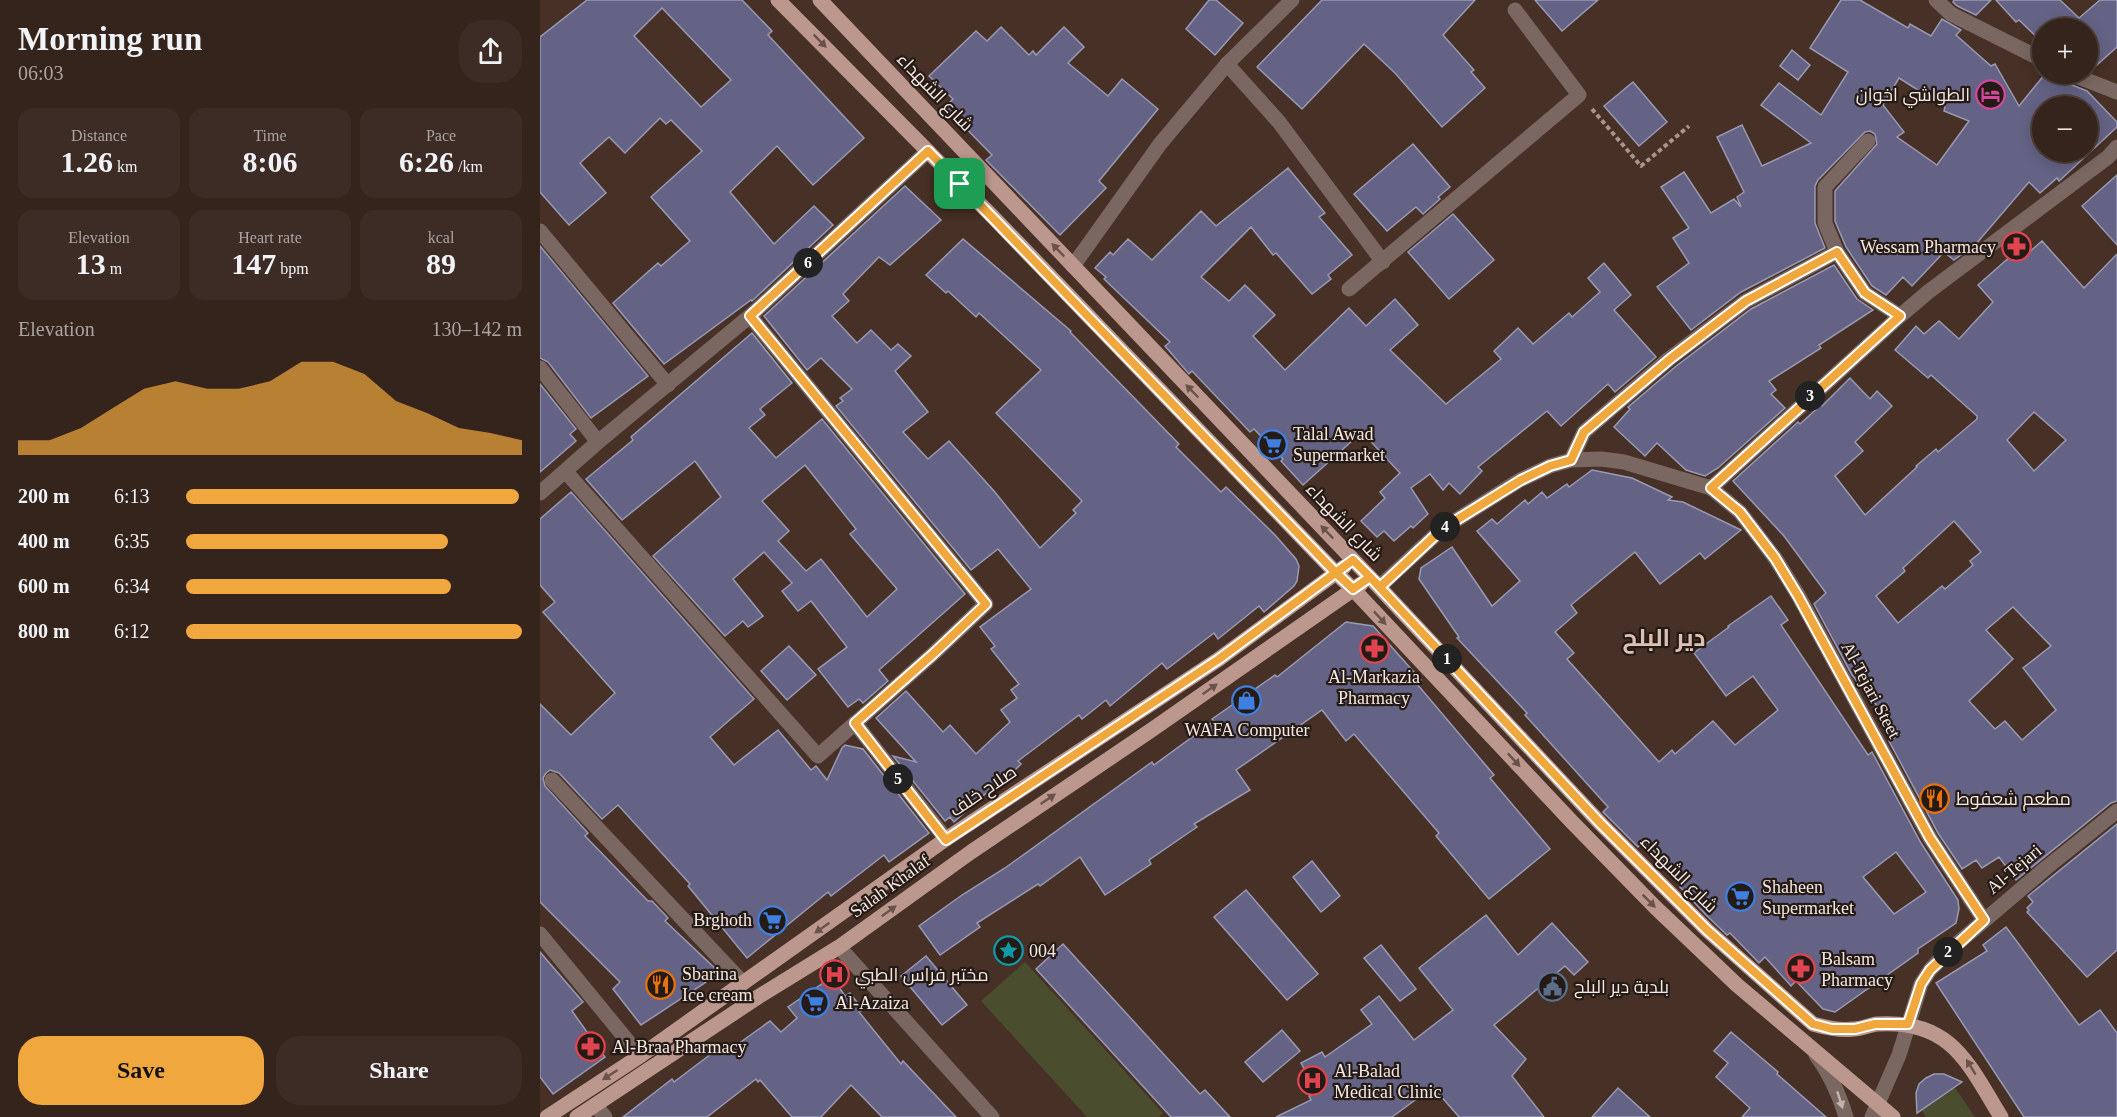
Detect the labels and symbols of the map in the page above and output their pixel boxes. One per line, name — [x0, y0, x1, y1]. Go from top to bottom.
one-way arrow — [812, 34, 826, 48]
street label: شارع الشهداء — [891, 49, 977, 137]
hotel icon: الطواشي اخوان — [1975, 79, 2007, 111]
place label: الطواشي اخوان — [1856, 85, 1970, 108]
pin — [934, 158, 985, 209]
pharmacy icon: Wessam Pharmacy — [2001, 231, 2033, 263]
place label: Wessam Pharmacy — [1860, 237, 1996, 257]
one-way arrow — [1051, 243, 1065, 257]
pin: 6 — [793, 248, 823, 278]
pin: 3 — [1795, 381, 1825, 411]
one-way arrow — [1185, 383, 1199, 398]
place label: Talal Awad Supermarket — [1293, 424, 1385, 465]
supermarket icon: Talal Awad Supermarket — [1256, 428, 1288, 460]
street label: شارع الشهداء — [1300, 479, 1386, 567]
pin: 4 — [1430, 512, 1460, 542]
one-way arrow — [1320, 525, 1334, 539]
one-way arrow — [1373, 610, 1387, 624]
district label: دير البلح — [1623, 625, 1705, 654]
pharmacy icon: Al-Markazia Pharmacy — [1358, 632, 1390, 664]
street label: Al-Tejari Steet — [1837, 638, 1905, 742]
pin: 1 — [1432, 644, 1462, 674]
place label: Al-Markazia Pharmacy — [1328, 667, 1420, 708]
one-way arrow — [1201, 683, 1217, 695]
shop icon: WAFA Computer — [1231, 685, 1263, 717]
place label: WAFA Computer — [1184, 720, 1310, 740]
one-way arrow — [1507, 752, 1520, 767]
street label: صلاح خلف — [946, 761, 1021, 822]
pin: 5 — [883, 764, 913, 794]
restaurant icon: مطعم شعفوط — [1919, 783, 1951, 815]
place label: مطعم شعفوط — [1956, 789, 2071, 811]
one-way arrow — [1040, 793, 1056, 805]
street label: شارع الشهداء — [1635, 831, 1722, 918]
street label: Al-Tejari — [1982, 840, 2046, 898]
street label: Salah Khalaf — [846, 850, 934, 922]
place label: Shaheen Supermarket — [1762, 877, 1854, 918]
supermarket icon: Shaheen Supermarket — [1725, 881, 1757, 913]
one-way arrow — [1641, 893, 1655, 907]
supermarket icon: Brghoth — [757, 904, 789, 936]
one-way arrow — [880, 905, 896, 917]
place label: Brghoth — [693, 910, 752, 930]
one-way arrow — [815, 922, 831, 934]
place icon: 004 — [992, 935, 1024, 967]
pin: 2 — [1933, 937, 1963, 967]
place label: 004 — [1029, 941, 1056, 961]
place label: Balsam Pharmacy — [1821, 949, 1893, 990]
pharmacy icon: Balsam Pharmacy — [1784, 953, 1816, 985]
hospital icon: مختبر فراس الطبي — [818, 959, 850, 991]
place label: Sbarina Ice cream — [682, 964, 752, 1005]
place label: مختبر فراس الطبي — [855, 965, 989, 989]
restaurant icon: Sbarina Ice cream — [645, 968, 677, 1000]
public building icon: بلدية دير البلح — [1537, 971, 1569, 1003]
place label: بلدية دير البلح — [1574, 977, 1669, 999]
supermarket icon: Al-Azaiza — [798, 987, 830, 1019]
place label: Al-Azaiza — [835, 993, 909, 1013]
pharmacy icon: Al-Braa Pharmacy — [575, 1031, 607, 1063]
place label: Al-Braa Pharmacy — [612, 1037, 746, 1057]
one-way arrow — [1965, 1059, 1976, 1075]
place label: Al-Balad Medical Clinic — [1334, 1061, 1441, 1102]
hospital icon: Al-Balad Medical Clinic — [1297, 1065, 1329, 1097]
one-way arrow — [602, 1070, 619, 1081]
one-way arrow — [1836, 1091, 1846, 1109]

